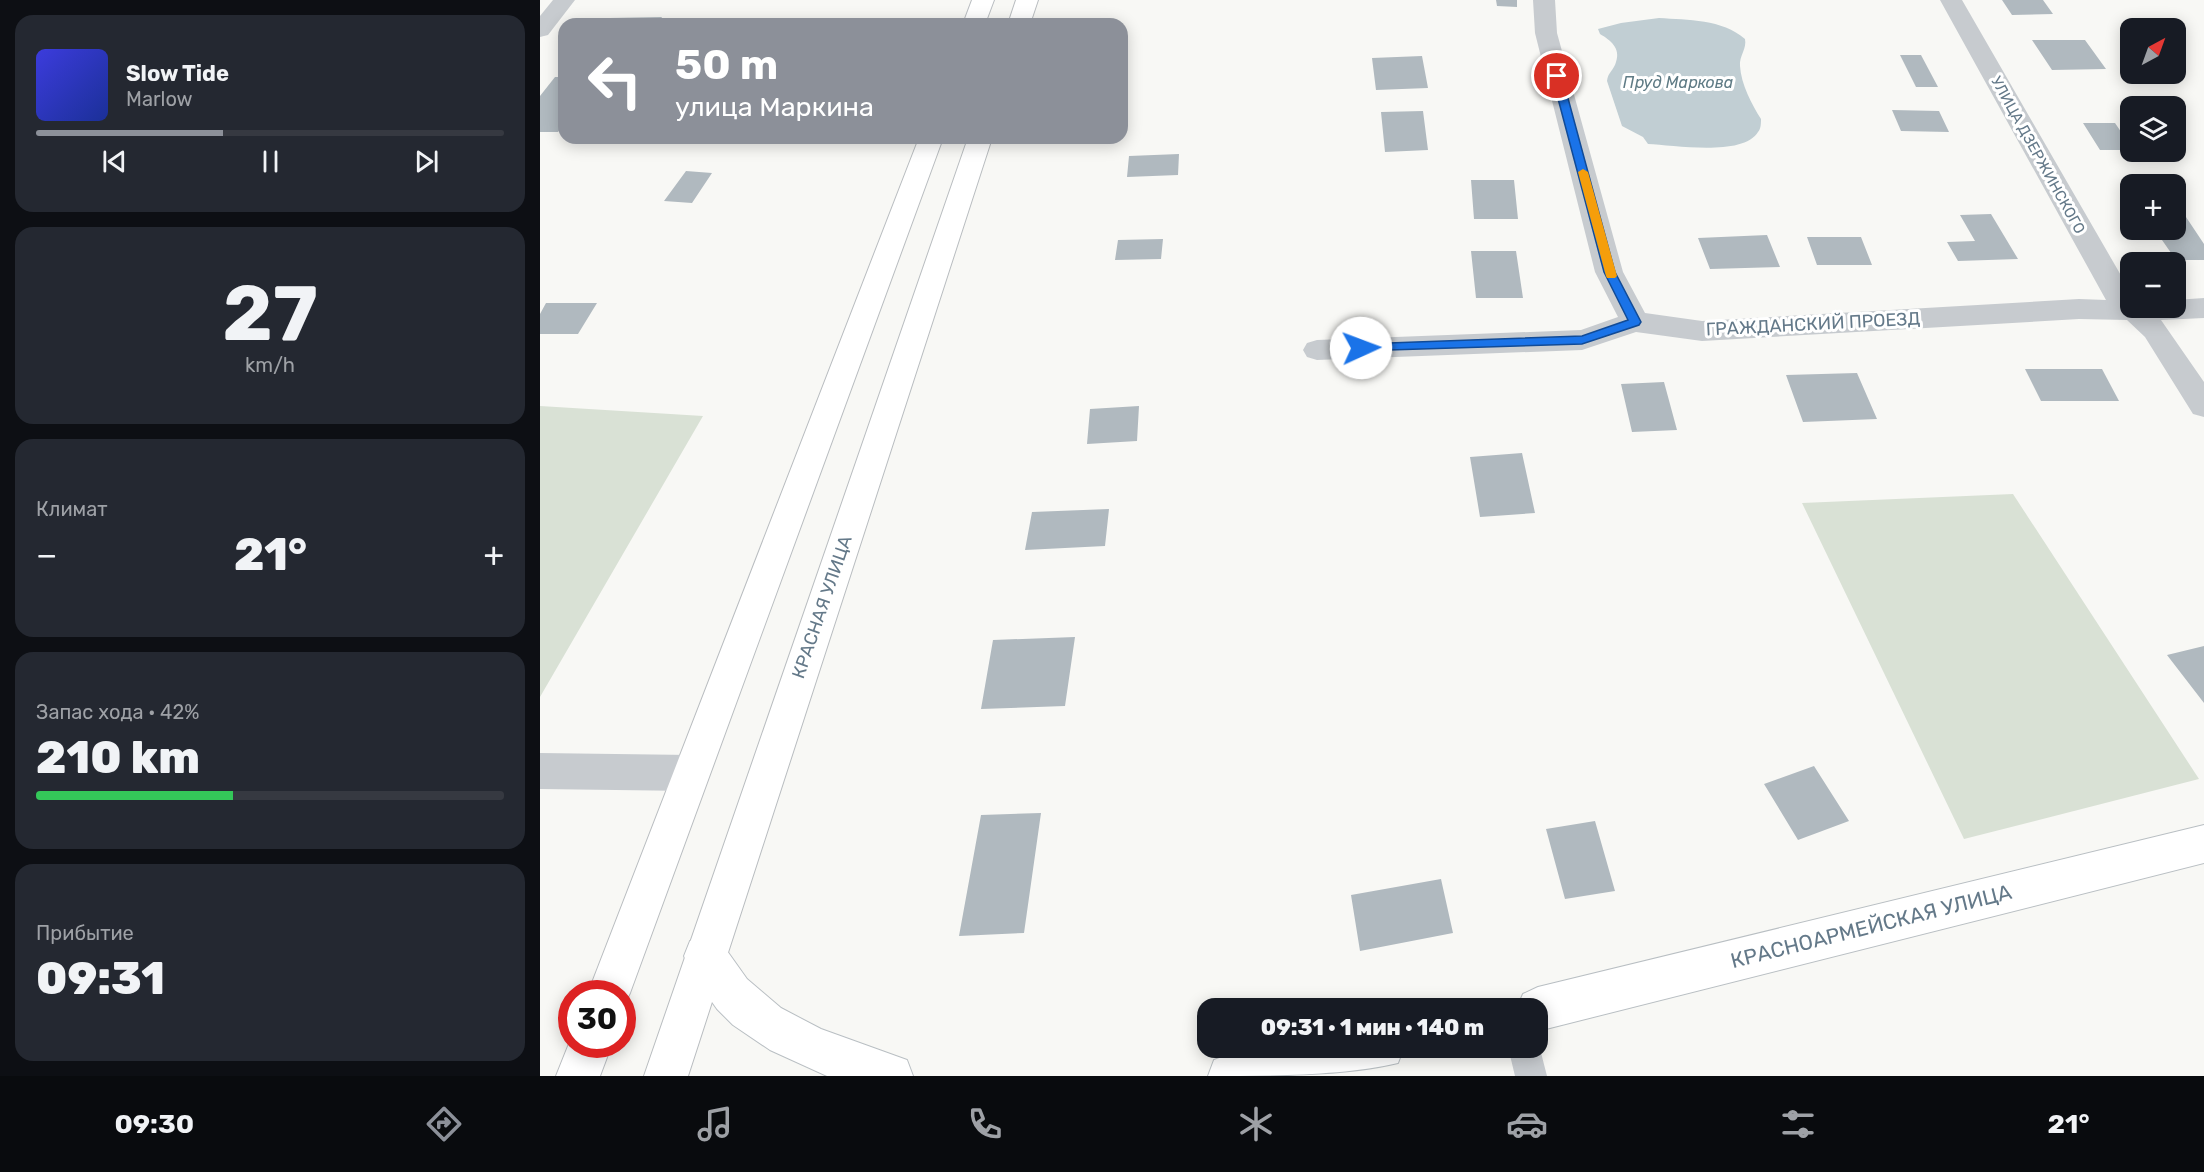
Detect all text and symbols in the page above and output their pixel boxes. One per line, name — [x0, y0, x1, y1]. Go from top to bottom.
north arrow — [2120, 18, 2186, 84]
map controls — [2120, 18, 2186, 318]
text: 50 m — [675, 40, 778, 90]
icon: left — [576, 42, 654, 120]
pin — [1531, 50, 1582, 101]
icon: arrive — [1540, 59, 1573, 92]
text: Slow Tide — [126, 60, 229, 87]
water label: Пруд Маркова — [1623, 73, 1733, 92]
street label: УЛИЦА ДЗЕРЖИНСКОГО — [1987, 73, 2089, 237]
text: Marlow — [126, 87, 193, 111]
text: улица Маркина — [675, 91, 874, 123]
button: layers — [2120, 96, 2186, 162]
icon: previous — [98, 145, 131, 178]
icon: pause — [254, 145, 287, 178]
icon: next — [410, 145, 443, 178]
button: + — [2120, 174, 2186, 240]
button: − — [2120, 252, 2186, 318]
text: 27 — [222, 267, 318, 360]
street label: ГРАЖДАНСКИЙ ПРОЕЗД — [1705, 307, 1921, 341]
position arrow — [1329, 316, 1393, 380]
text: km/h — [245, 353, 295, 377]
text: Климат — [36, 497, 108, 521]
text: 21° — [234, 528, 307, 581]
street label: КРАСНАЯ УЛИЦА — [787, 533, 857, 681]
text: − — [36, 535, 57, 574]
text: + — [483, 535, 504, 574]
text: Запас хода · 42% — [36, 700, 199, 724]
text: 210 km — [36, 731, 200, 784]
street label: КРАСНОАРМЕЙСКАЯ УЛИЦА — [1728, 879, 2014, 973]
text: Прибытие — [36, 921, 134, 945]
text: 09:31 — [36, 952, 165, 1005]
speed limit sign: 30 — [558, 980, 636, 1058]
text: 09:31 · 1 мин · 140 m — [1261, 1014, 1484, 1041]
icon: directions — [423, 1103, 465, 1145]
icon: music — [694, 1103, 736, 1145]
icon: phone — [964, 1103, 1006, 1145]
icon: climate — [1235, 1103, 1277, 1145]
icon: car — [1506, 1103, 1548, 1145]
icon: filters — [1777, 1103, 1819, 1145]
text: 09:30 — [114, 1108, 194, 1140]
text: 21° — [2047, 1108, 2090, 1140]

